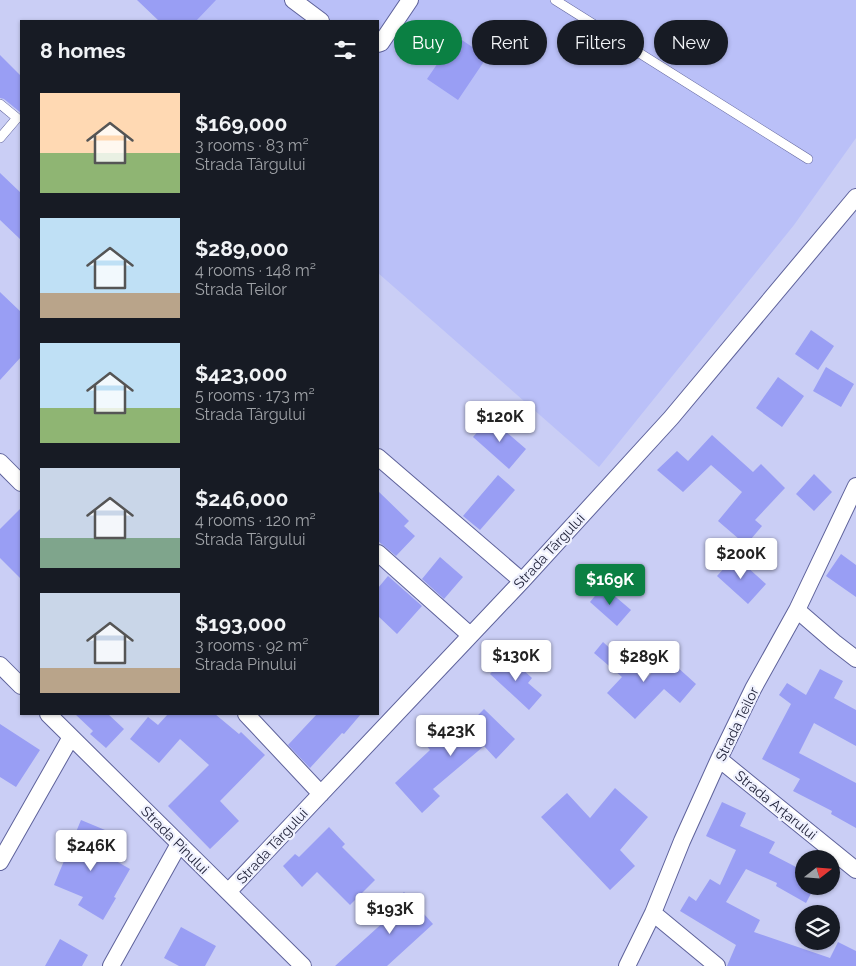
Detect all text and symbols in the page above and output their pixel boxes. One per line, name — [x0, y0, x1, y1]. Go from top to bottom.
chip: Buy — [394, 20, 462, 65]
chip: Rent — [472, 20, 547, 65]
chip: Filters — [557, 20, 644, 65]
chip: New — [654, 20, 728, 65]
icon: filters — [331, 36, 359, 64]
text: 8 homes — [40, 38, 126, 63]
text: $169,000 — [195, 111, 287, 136]
icon: home — [80, 113, 140, 173]
text: 3 rooms · 83 m² — [195, 136, 309, 155]
text: Strada Târgului — [195, 155, 305, 174]
text: $289,000 — [195, 236, 289, 261]
icon: home — [80, 238, 140, 298]
text: 4 rooms · 148 m² — [195, 261, 316, 280]
text: Strada Teilor — [195, 280, 287, 299]
text: $423,000 — [195, 361, 287, 386]
icon: home — [80, 363, 140, 423]
text: 5 rooms · 173 m² — [195, 386, 315, 405]
pin: $120K — [465, 400, 535, 443]
text: Strada Târgului — [195, 405, 305, 424]
text: $120K — [476, 407, 524, 426]
text: $246,000 — [195, 486, 288, 511]
icon: home — [80, 488, 140, 548]
street label: Strada Târgului — [510, 510, 588, 592]
text: 4 rooms · 120 m² — [195, 511, 316, 530]
text: Strada Târgului — [195, 530, 305, 549]
pin: $200K — [706, 538, 776, 580]
text: $200K — [716, 544, 766, 563]
pin: $169K — [575, 564, 645, 606]
text: $169K — [586, 570, 634, 589]
text: $193,000 — [195, 611, 286, 636]
icon: home — [80, 613, 140, 673]
text: 3 rooms · 92 m² — [195, 636, 308, 655]
pin: $130K — [481, 640, 551, 682]
pin: $289K — [609, 640, 679, 683]
text: $130K — [492, 646, 540, 665]
text: $289K — [620, 647, 668, 666]
text: Strada Pinului — [195, 655, 297, 674]
street label: Strada Teilor — [712, 684, 762, 764]
pin: $423K — [416, 714, 486, 757]
text: $423K — [427, 721, 475, 740]
street label: Strada Arțarului — [732, 767, 820, 843]
street label: Strada Pinului — [138, 803, 212, 877]
street label: Strada Târgului — [233, 805, 311, 887]
pin: $246K — [56, 830, 126, 872]
text: $246K — [67, 836, 115, 855]
north arrow — [795, 850, 840, 895]
map controls — [795, 850, 840, 950]
pin: $193K — [355, 892, 425, 935]
text: $193K — [366, 899, 414, 918]
button: layers — [795, 905, 840, 950]

